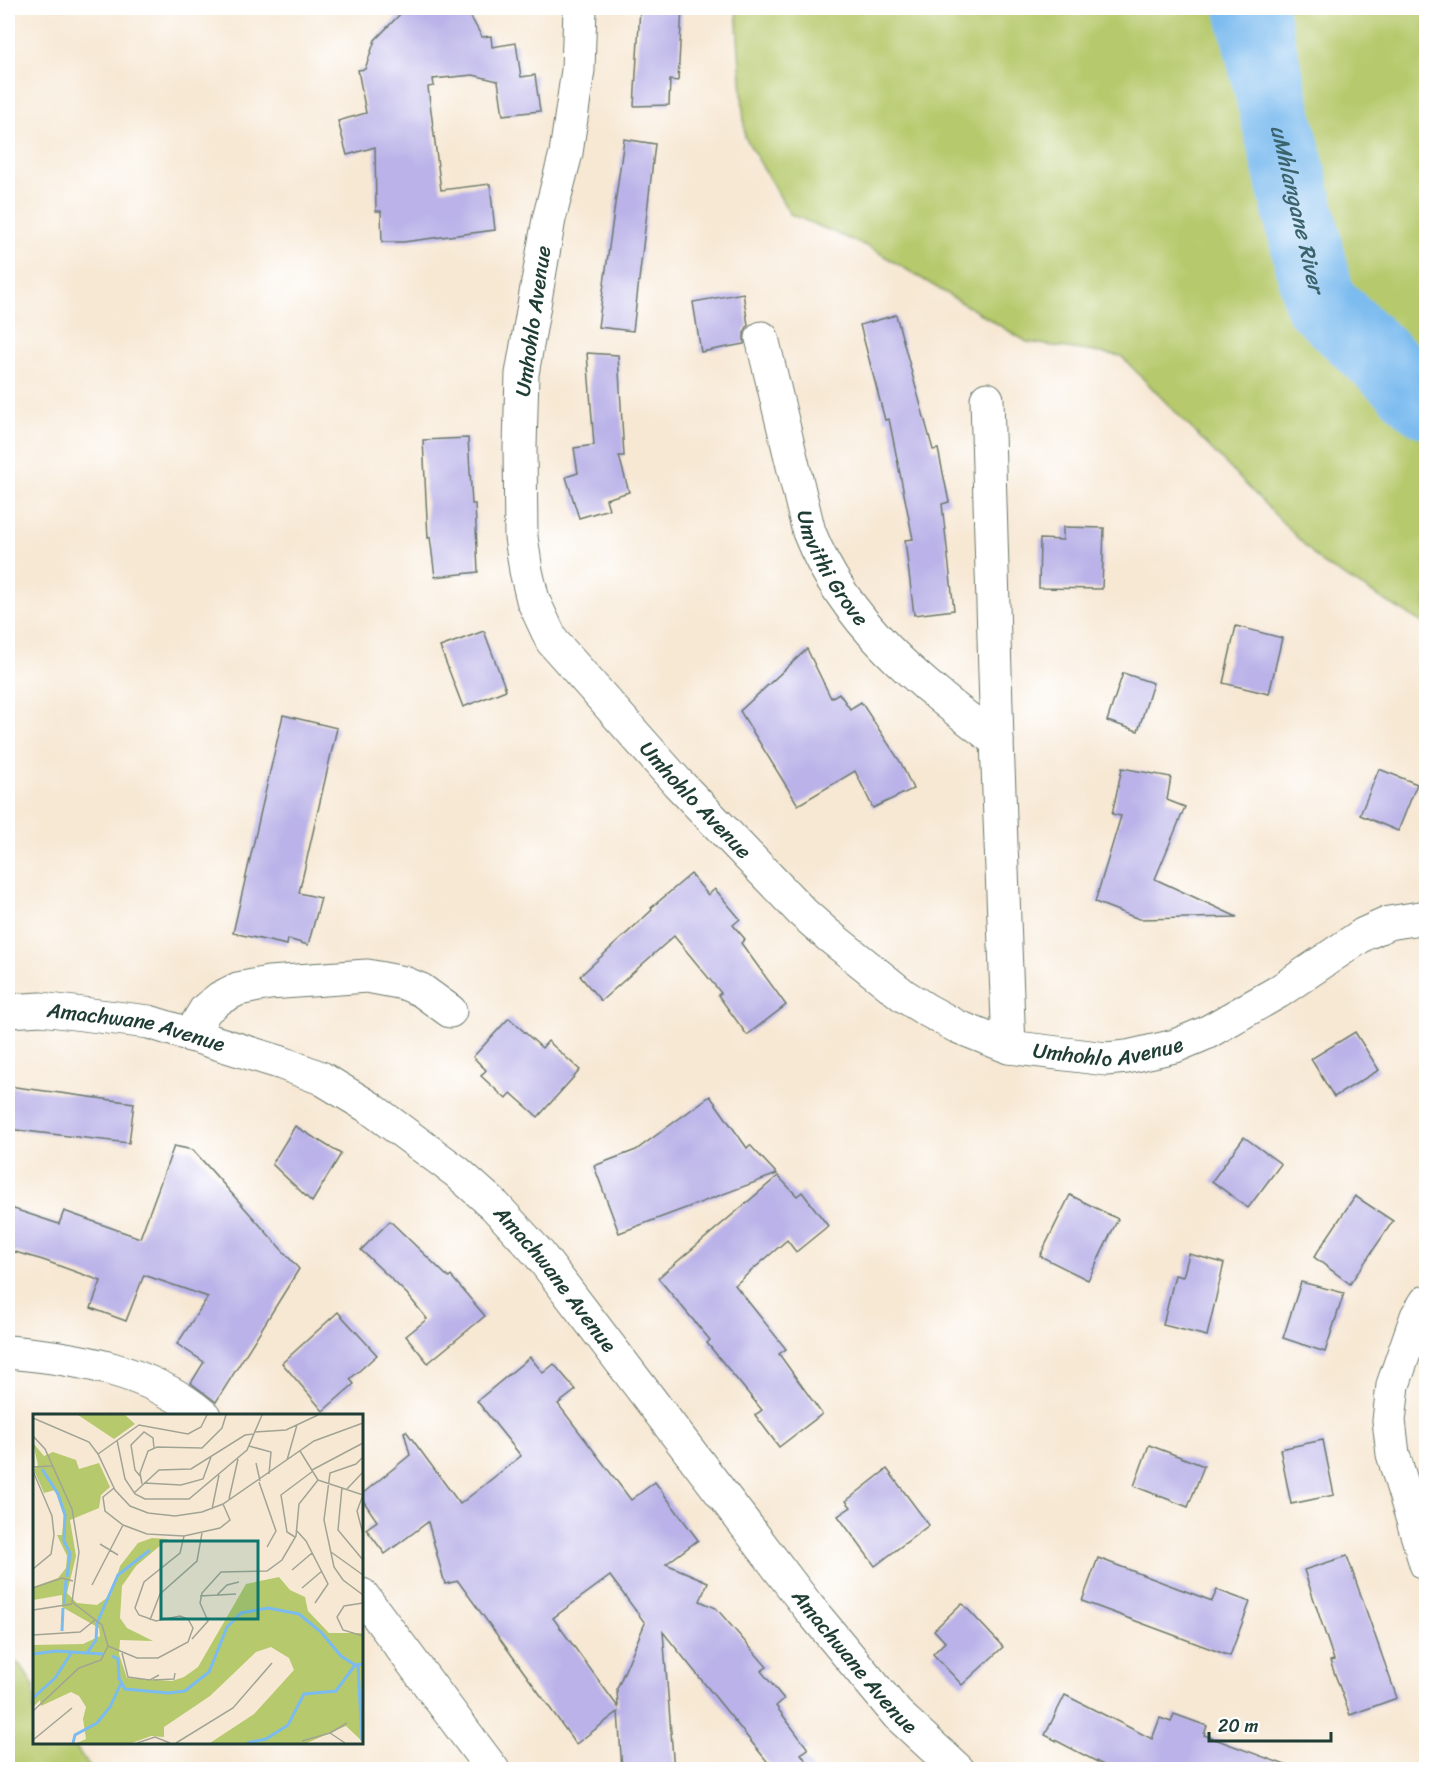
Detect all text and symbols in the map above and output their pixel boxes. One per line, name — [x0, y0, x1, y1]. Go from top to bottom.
water label: uMhlangane River — [1259, 121, 1337, 300]
street label: Umhohlo Avenue — [504, 243, 562, 399]
street label: Umvithi Grove — [785, 506, 879, 635]
street label: Umhohlo Avenue — [629, 732, 761, 869]
street label: Amachwane Avenue — [44, 991, 230, 1063]
street label: Umhohlo Avenue — [1031, 1025, 1190, 1078]
street label: Amachwane Avenue — [483, 1196, 627, 1361]
inset map — [33, 1414, 363, 1744]
street label: Amachwane Avenue — [781, 1580, 927, 1744]
scale bar — [1209, 1705, 1330, 1743]
text: 20 m — [1218, 1710, 1258, 1742]

